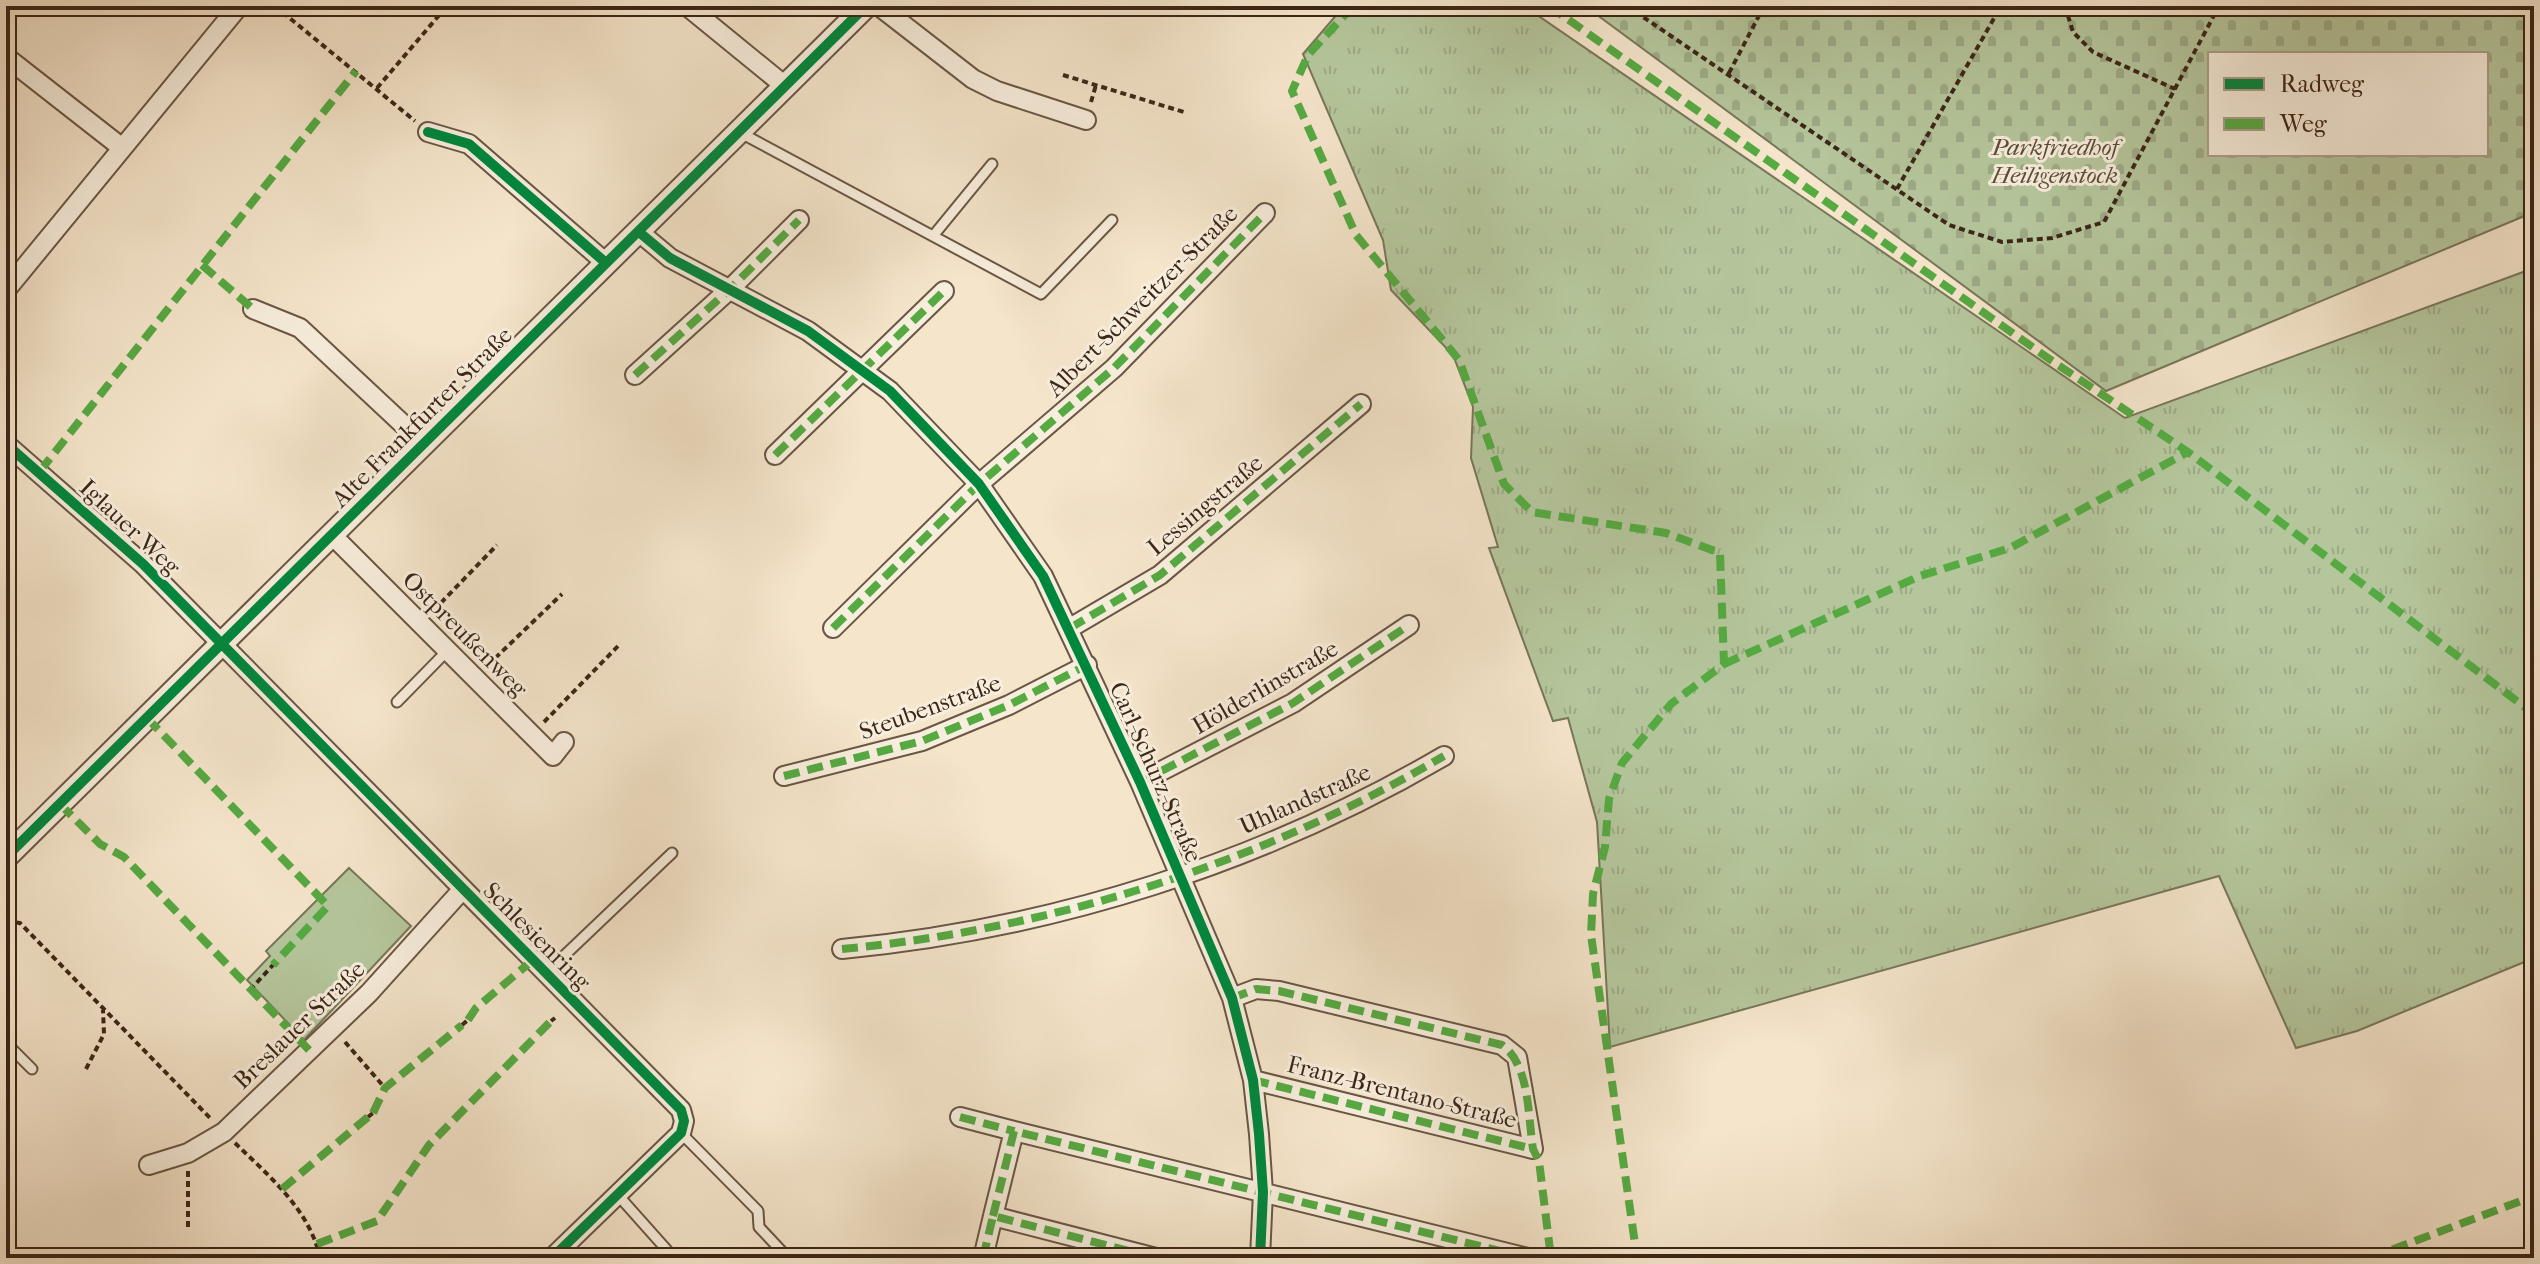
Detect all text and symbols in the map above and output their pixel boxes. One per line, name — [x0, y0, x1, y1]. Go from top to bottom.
legend — [2208, 52, 2488, 156]
text: Radweg — [2280, 70, 2365, 98]
text: Weg — [2279, 110, 2328, 138]
park label: Parkfriedhof Heiligenstock — [1991, 133, 2123, 189]
street label: Albert-Schweitzer-Straße — [1040, 200, 1243, 403]
street label: Alte Frankfurter Straße — [325, 321, 518, 514]
street label: Lessingstraße — [1142, 449, 1268, 561]
street label: Iglauer Weg — [74, 473, 187, 581]
street label: Ostpreußenweg — [397, 566, 534, 703]
street label: Hölderlinstraße — [1187, 634, 1343, 740]
street label: Steubenstraße — [855, 668, 1005, 746]
street label: Carl-Schurz-Straße — [1104, 678, 1208, 866]
street label: Uhlandstraße — [1235, 758, 1375, 840]
street label: Schlesienring — [477, 876, 597, 996]
street label: Breslauer Straße — [227, 955, 371, 1095]
street label: Franz-Brentano-Straße — [1284, 1050, 1520, 1134]

